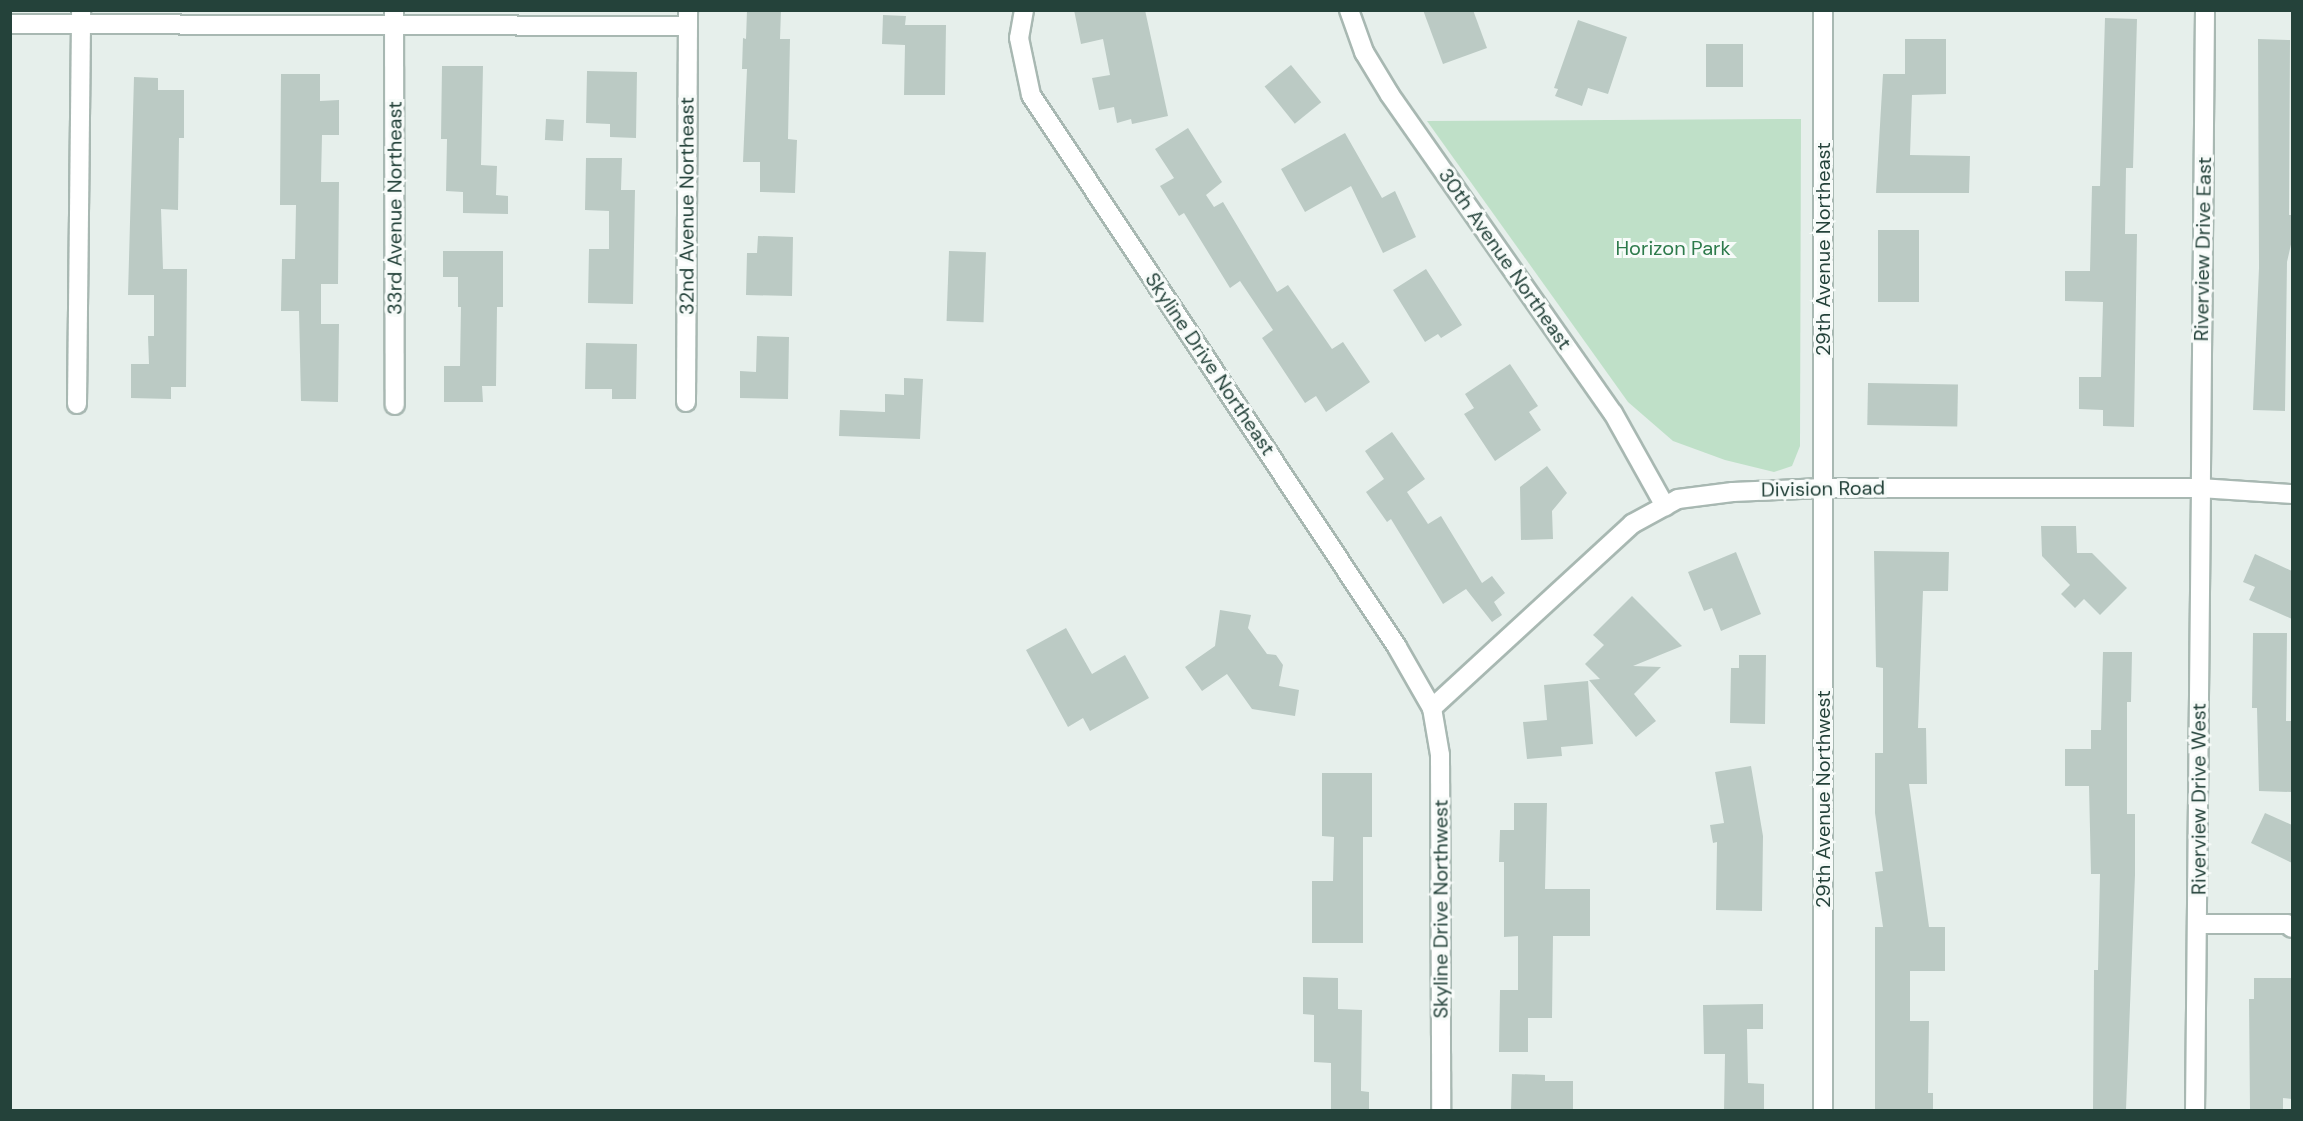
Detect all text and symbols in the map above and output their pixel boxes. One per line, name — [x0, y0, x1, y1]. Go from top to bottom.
street label: 32nd Avenue Northeast — [675, 97, 699, 315]
street label: 33rd Avenue Northeast — [383, 101, 407, 315]
street label: 29th Avenue Northeast — [1811, 142, 1835, 356]
street label: Riverview Drive East — [2189, 156, 2217, 342]
street label: 30th Avenue Northeast — [1433, 164, 1577, 354]
park label: Horizon Park — [1616, 236, 1730, 260]
street label: Skyline Drive Northeast — [1140, 268, 1280, 460]
street label: Division Road — [1761, 476, 1885, 502]
street label: 29th Avenue Northwest — [1811, 690, 1835, 908]
street label: Riverview Drive West — [2187, 703, 2211, 895]
street label: Skyline Drive Northwest — [1429, 800, 1453, 1018]

